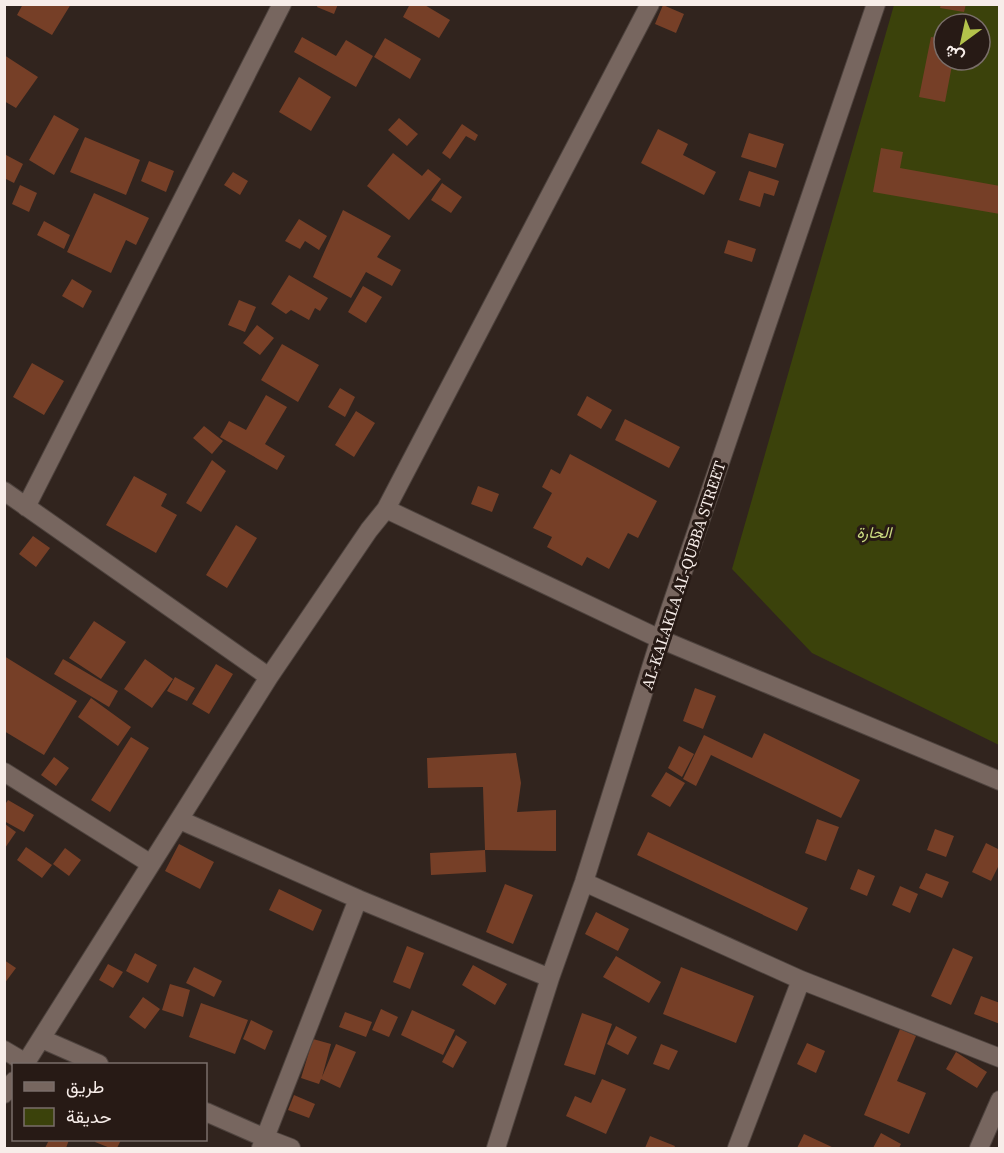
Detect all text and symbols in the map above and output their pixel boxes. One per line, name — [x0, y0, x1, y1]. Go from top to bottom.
north arrow — [932, 12, 992, 72]
text: ش — [940, 40, 968, 69]
street label: AL-KALAKLA AL-QUBBA STREET — [636, 458, 730, 692]
park label: الحارة — [856, 521, 894, 543]
legend — [12, 1063, 207, 1141]
text: طريق — [66, 1074, 104, 1099]
text: حديقة — [66, 1104, 112, 1129]

